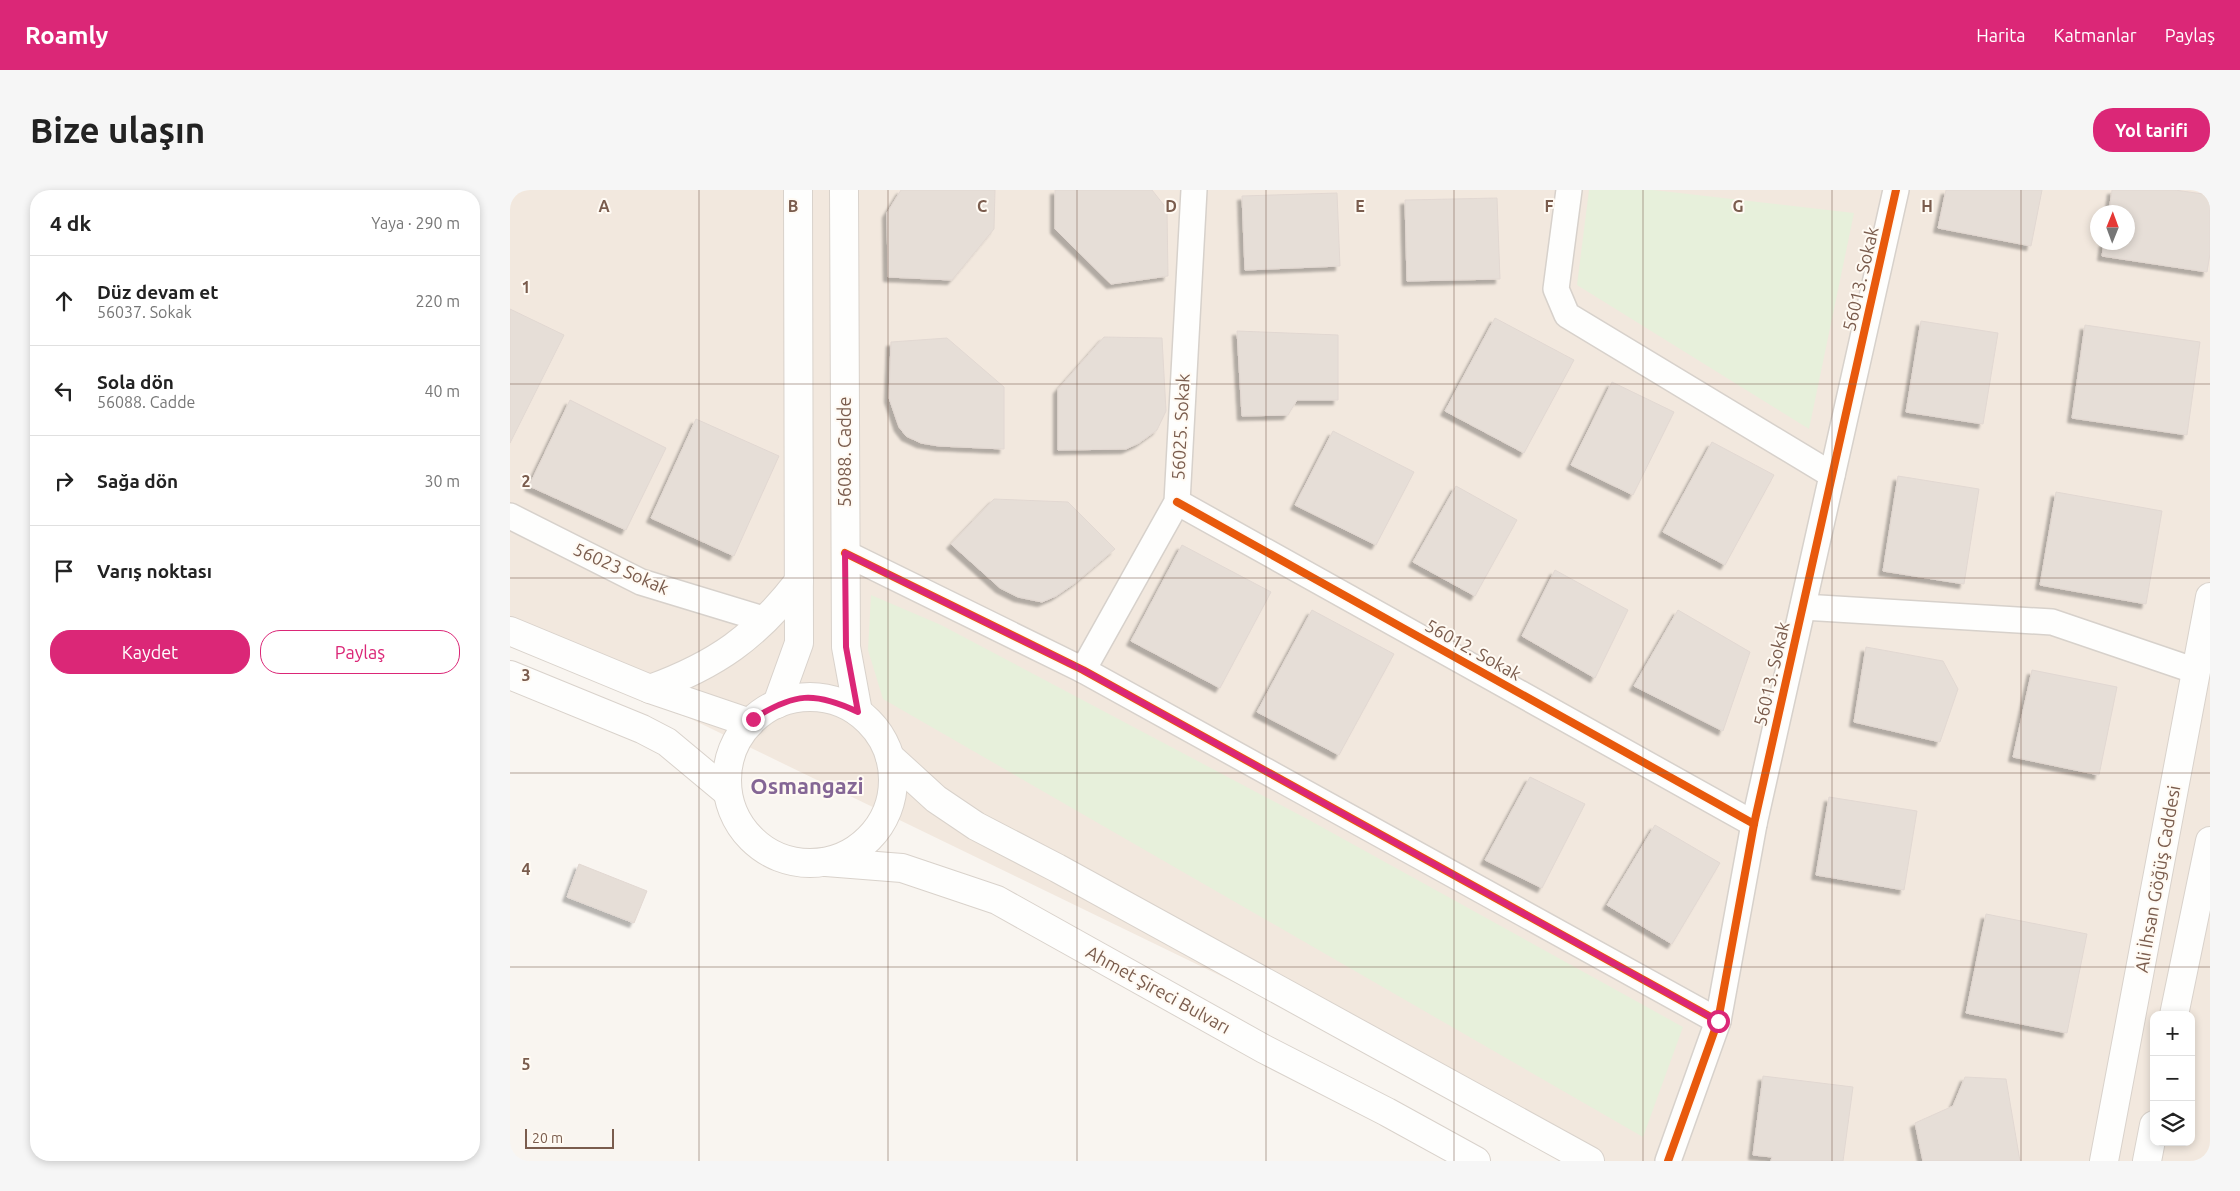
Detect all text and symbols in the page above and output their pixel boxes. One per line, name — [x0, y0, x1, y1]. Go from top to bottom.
text: Roamly — [25, 22, 108, 49]
text: Harita — [1976, 25, 2026, 45]
text: Katmanlar — [2054, 25, 2137, 45]
text: Paylaş — [2165, 25, 2215, 45]
button: Yol tarifi — [2093, 108, 2210, 152]
text: Bize ulaşın — [30, 110, 205, 150]
text: A — [598, 197, 610, 215]
text: B — [788, 197, 798, 215]
text: C — [977, 197, 987, 215]
text: D — [1165, 197, 1177, 215]
text: E — [1355, 197, 1365, 215]
text: F — [1545, 197, 1554, 215]
text: G — [1732, 197, 1744, 215]
text: H — [1921, 197, 1933, 215]
north arrow — [2090, 205, 2135, 250]
text: 4 dk — [50, 211, 91, 235]
text: Yaya · 290 m — [371, 214, 460, 232]
street label: 56013. Sokak — [1838, 225, 1882, 333]
text: 1 — [521, 278, 531, 296]
text: Düz devam et — [97, 281, 218, 303]
icon: ahead — [50, 287, 78, 315]
text: 220 m — [415, 292, 460, 310]
text: 56037. Sokak — [97, 303, 192, 321]
text: Sola dön — [97, 371, 174, 393]
street label: 56025. Sokak — [1167, 373, 1193, 481]
icon: left — [50, 377, 78, 405]
text: 40 m — [424, 382, 460, 400]
text: 56088. Cadde — [97, 393, 195, 411]
street label: 56088. Cadde — [834, 397, 854, 507]
icon: right — [50, 467, 78, 495]
text: Sağa dön — [97, 470, 178, 492]
text: 30 m — [424, 472, 460, 490]
text: 2 — [521, 472, 531, 490]
street label: 56023 Sokak — [571, 538, 672, 598]
icon: arrive — [50, 557, 78, 585]
text: Varış noktası — [97, 560, 212, 582]
street label: 56012. Sokak — [1422, 615, 1525, 684]
street label: 56013. Sokak — [1749, 620, 1793, 728]
button: Kaydet — [50, 630, 250, 674]
button: Paylaş — [260, 630, 460, 674]
text: 3 — [521, 666, 531, 684]
route end — [742, 708, 765, 731]
district label: Osmangazi — [750, 773, 864, 798]
street label: Ali İhsan Göğüş Caddesi — [2131, 784, 2183, 974]
text: 4 — [521, 860, 531, 878]
street label: Ahmet Şireci Bulvarı — [1083, 941, 1234, 1037]
route start — [1707, 1010, 1730, 1033]
map controls — [2150, 1011, 2195, 1146]
button: + — [2150, 1011, 2195, 1056]
text: 5 — [521, 1055, 531, 1073]
button: − — [2150, 1056, 2195, 1101]
button: layers — [2150, 1101, 2195, 1146]
scale bar — [525, 1126, 614, 1149]
text: 20 m — [532, 1130, 563, 1146]

